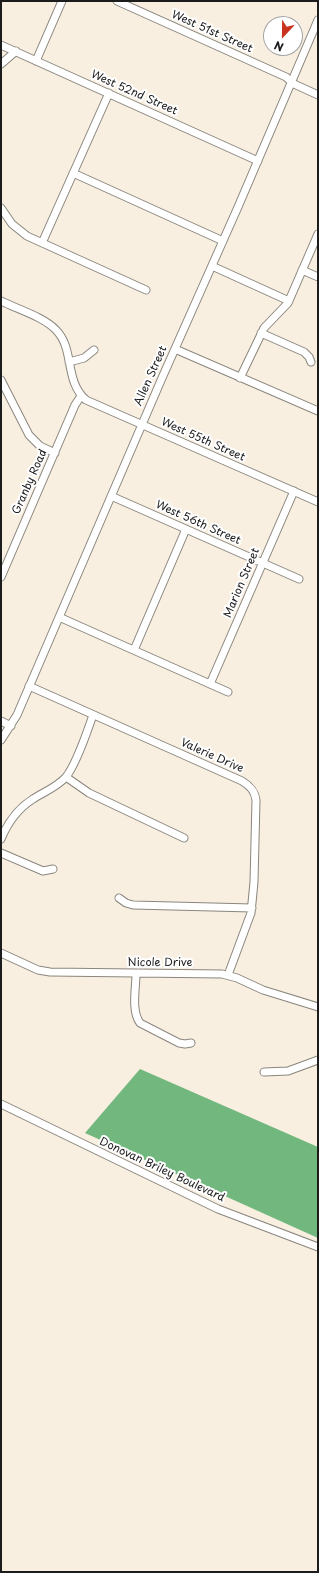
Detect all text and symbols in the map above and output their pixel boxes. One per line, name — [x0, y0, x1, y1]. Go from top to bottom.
street label: West 51st Street — [169, 8, 255, 56]
north arrow — [263, 16, 303, 56]
text: N — [271, 37, 286, 56]
street label: West 52nd Street — [89, 68, 179, 118]
street label: Allen Street — [132, 344, 170, 408]
street label: West 55th Street — [159, 416, 247, 464]
street label: Granby Road — [10, 448, 50, 516]
street label: West 56th Street — [153, 498, 243, 548]
street label: Marion Street — [221, 546, 263, 620]
street label: Valerie Drive — [178, 736, 246, 776]
street label: Nicole Drive — [128, 956, 192, 970]
street label: Donovan Briley Boulevard — [97, 1135, 227, 1205]

